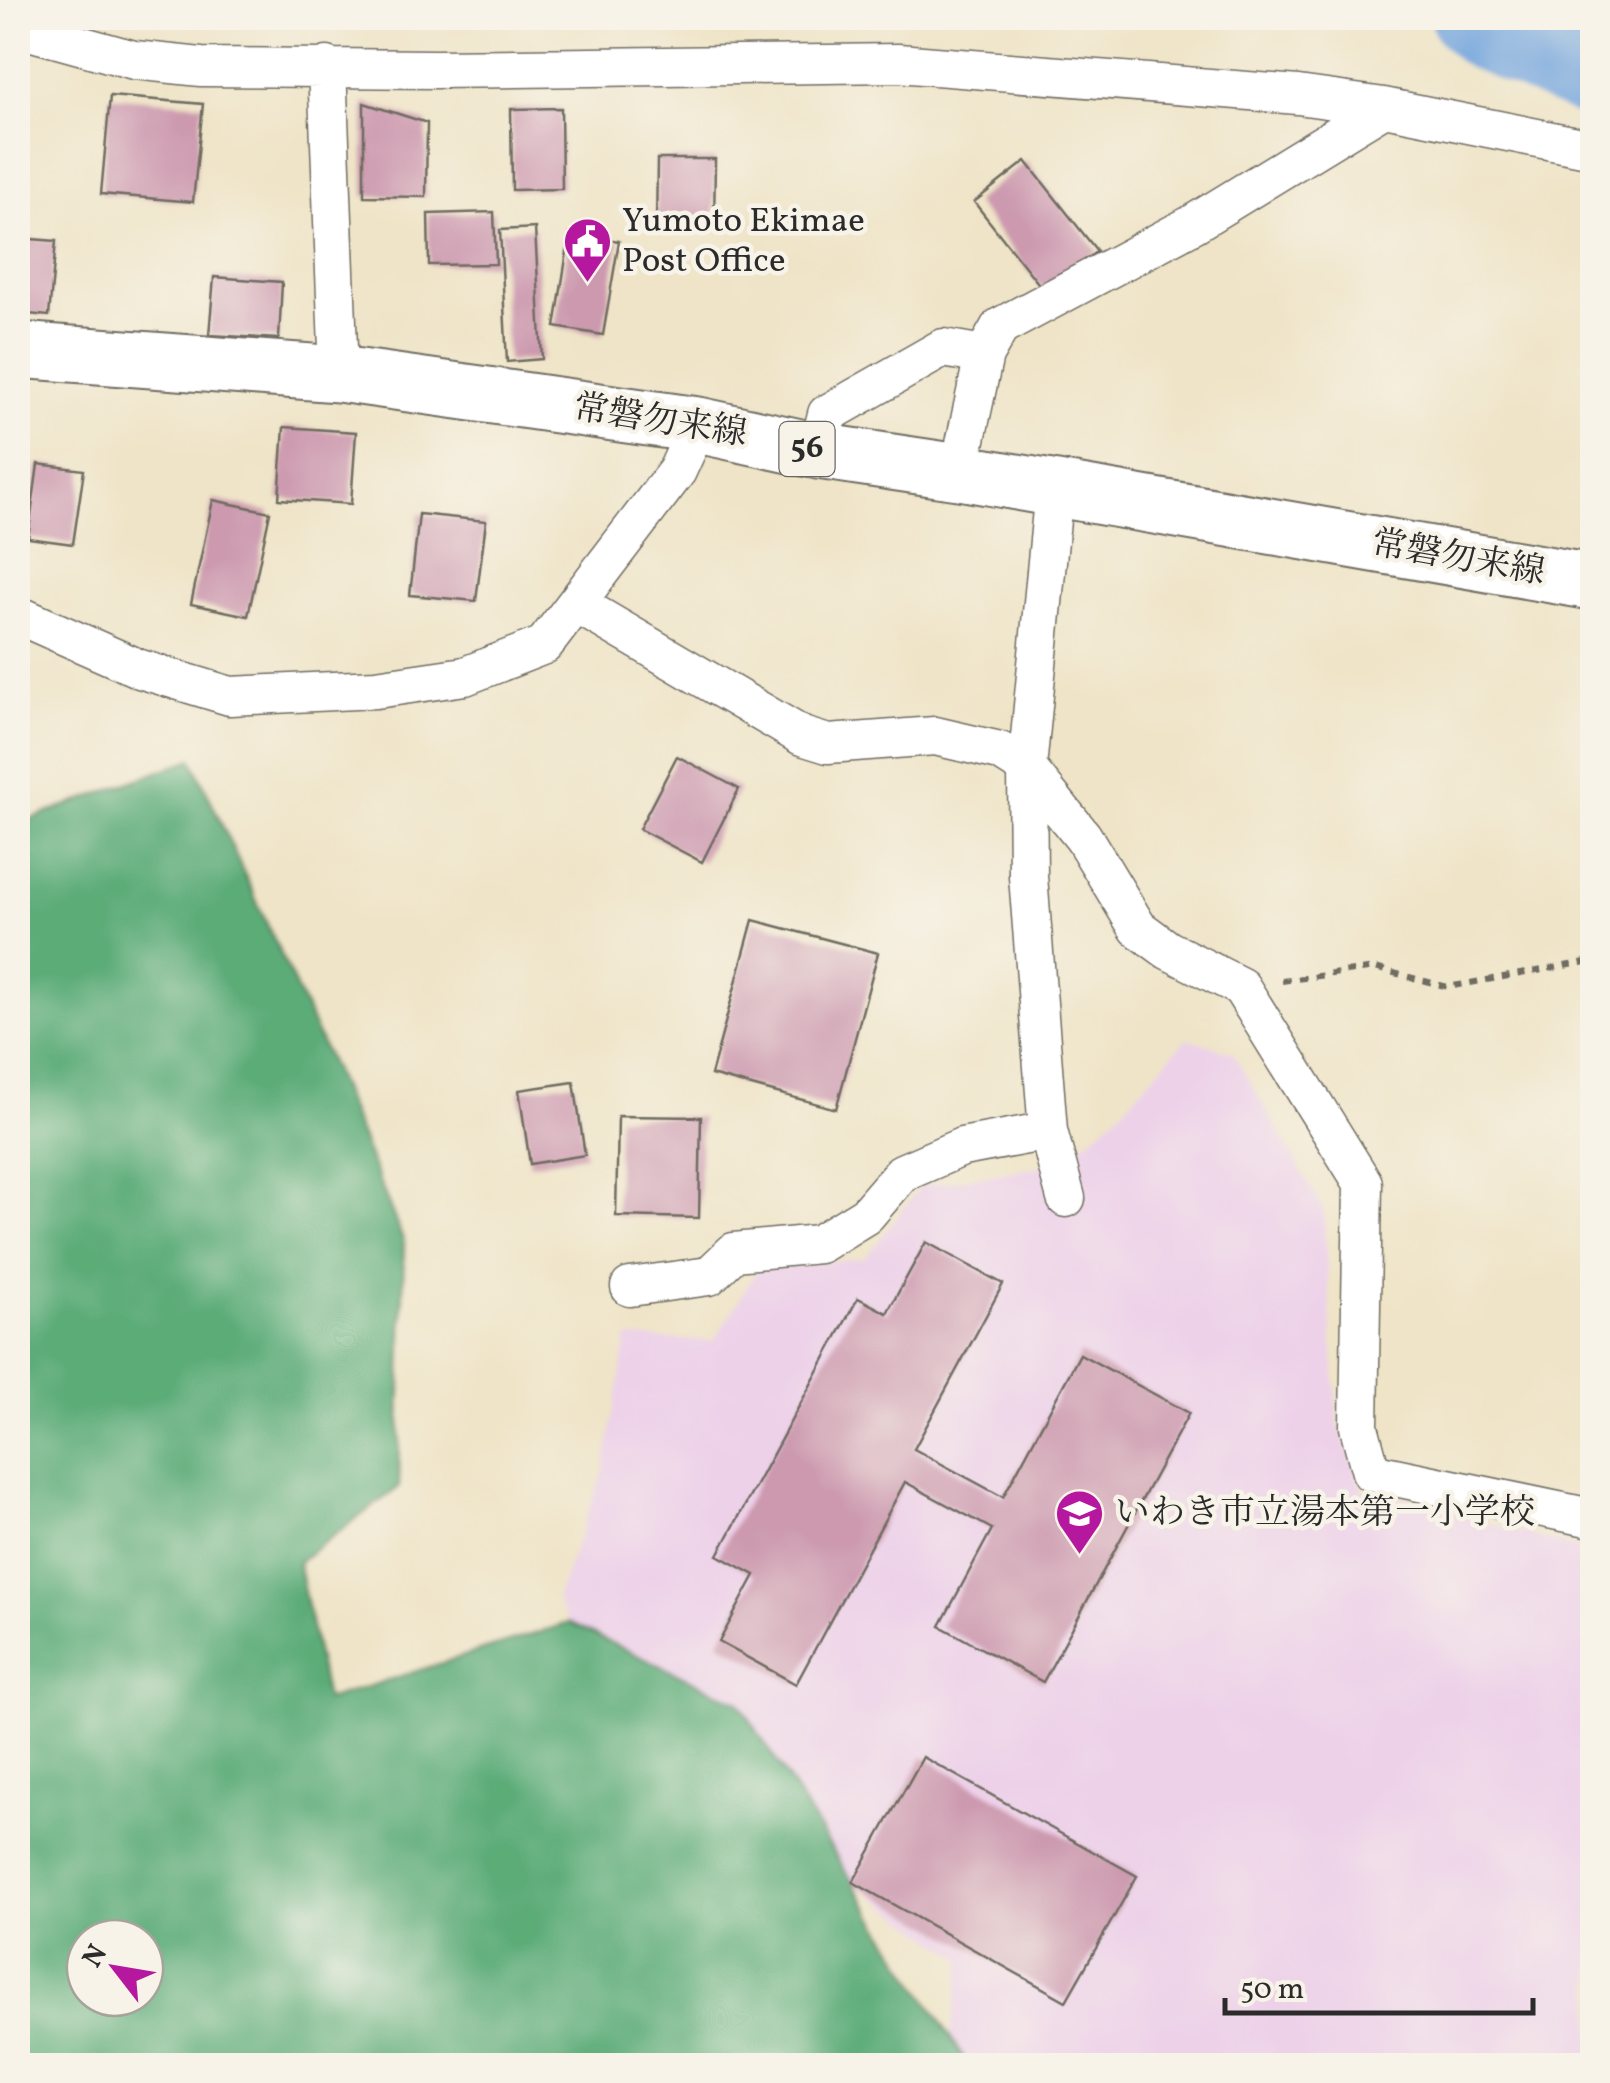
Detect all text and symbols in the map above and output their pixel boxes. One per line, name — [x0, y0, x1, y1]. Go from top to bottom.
place label: Yumoto Ekimae Post Office — [622, 198, 865, 286]
public building icon: Yumoto Ekimae Post Office — [561, 216, 613, 284]
street label: 常磐勿来線 — [570, 385, 750, 459]
road number: 56 — [780, 422, 834, 476]
street label: 常磐勿来線 — [1368, 520, 1548, 598]
school or university icon: いわき市立湯本第一小学校 — [1054, 1488, 1106, 1556]
place label: いわき市立湯本第一小学校 — [1115, 1490, 1535, 1538]
north arrow — [65, 1918, 165, 2018]
text: N — [74, 1938, 118, 1975]
scale bar — [1225, 1953, 1532, 2015]
text: 50 m — [1240, 1969, 1304, 2011]

